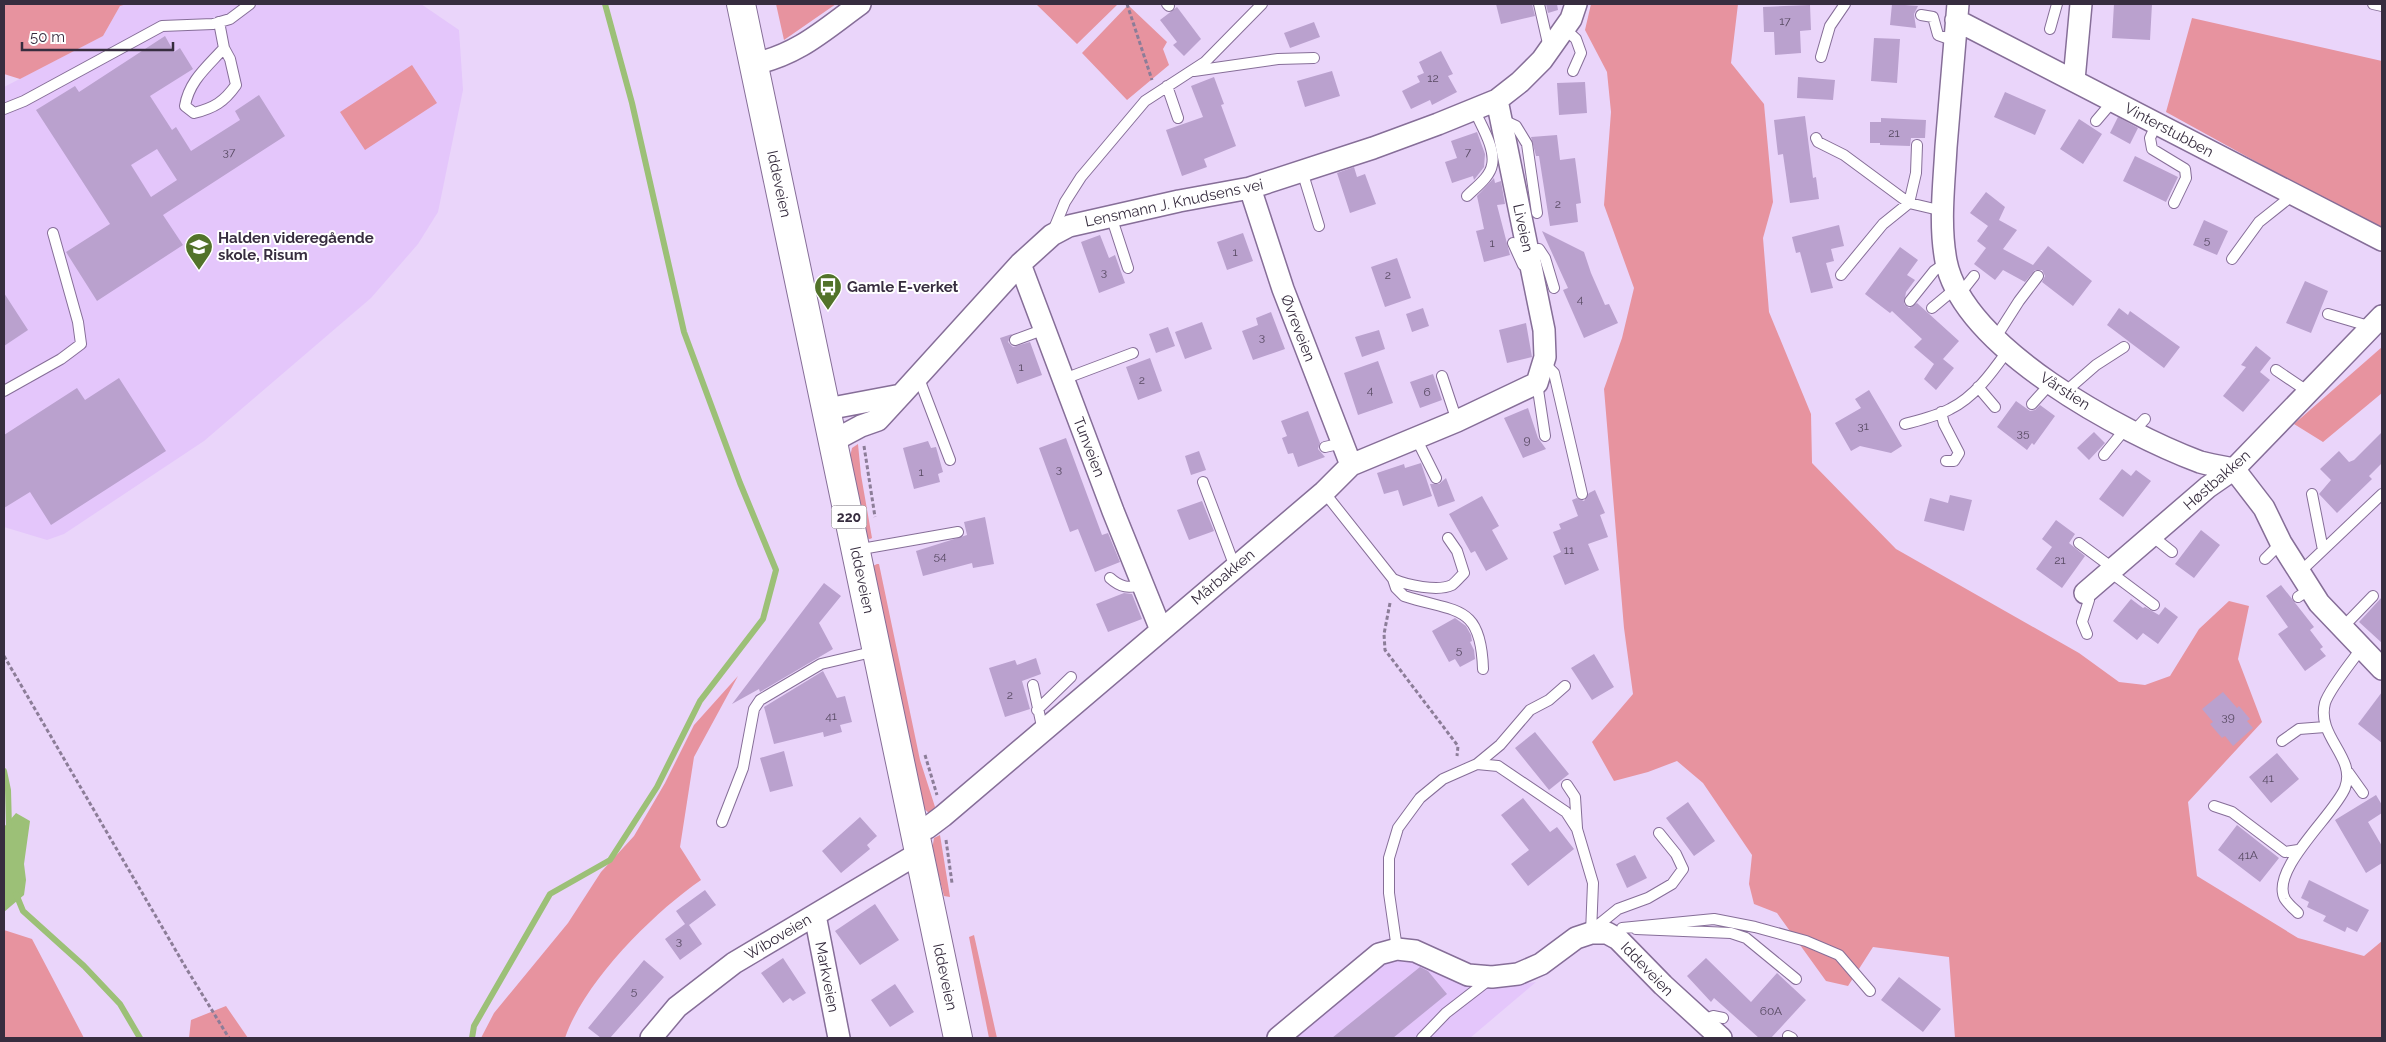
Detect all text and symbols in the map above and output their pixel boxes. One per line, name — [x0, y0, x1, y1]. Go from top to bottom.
house number: 17 — [1779, 14, 1791, 28]
scale bar — [22, 20, 174, 52]
text: 50 m — [30, 28, 65, 46]
house number: 12 — [1427, 71, 1439, 85]
street label: Vinterstubben — [2121, 99, 2217, 161]
house number: 21 — [1888, 126, 1900, 140]
house number: 37 — [223, 145, 236, 159]
house number: 7 — [1465, 145, 1472, 159]
street label: Iddeveien — [763, 149, 795, 219]
street label: Lensmann J. Knudsens vei — [1083, 175, 1265, 231]
house number: 2 — [1555, 197, 1561, 211]
street label: Liveien — [1509, 202, 1537, 254]
place label: Halden videregående skole, Risum — [218, 229, 374, 264]
school or university icon: Halden videregående skole, Risum — [184, 232, 214, 271]
house number: 5 — [2204, 233, 2211, 247]
house number: 1 — [1489, 236, 1495, 250]
house number: 1 — [1232, 245, 1238, 259]
house number: 3 — [1101, 265, 1107, 279]
house number: 2 — [1385, 268, 1391, 282]
bus stop icon: Gamle E-verket — [813, 272, 843, 311]
place label: Gamle E-verket — [847, 278, 959, 296]
street label: Øvreveien — [1277, 292, 1319, 364]
house number: 4 — [1577, 292, 1584, 306]
house number: 3 — [1259, 330, 1265, 344]
house number: 1 — [1018, 360, 1024, 374]
street label: Vårstien — [2037, 368, 2093, 414]
house number: 2 — [1139, 373, 1145, 387]
house number: 4 — [1367, 383, 1374, 397]
house number: 6 — [1423, 385, 1431, 399]
street label: Tunveien — [1069, 414, 1109, 480]
house number: 31 — [1857, 419, 1869, 433]
house number: 35 — [2017, 426, 2030, 440]
house number: 9 — [1523, 433, 1531, 447]
street label: Høstbakken — [2180, 446, 2254, 514]
house number: 3 — [1056, 462, 1062, 476]
house number: 1 — [918, 465, 924, 479]
road number: 220 — [832, 506, 866, 528]
house number: 11 — [1564, 543, 1574, 557]
street label: Iddeveien — [846, 545, 878, 615]
street label: Mårbakken — [1188, 545, 1258, 609]
house number: 54 — [933, 549, 947, 563]
house number: 21 — [2054, 553, 2066, 567]
house number: 5 — [1456, 643, 1463, 657]
house number: 2 — [1007, 688, 1013, 702]
house number: 41 — [825, 709, 837, 723]
house number: 39 — [2221, 710, 2235, 724]
house number: 41 — [2262, 771, 2274, 785]
house number: 41A — [2238, 848, 2258, 862]
street label: Wiboveien — [742, 910, 814, 964]
house number: 3 — [676, 934, 682, 948]
street label: Iddeveien — [1617, 938, 1677, 1000]
street label: Markveien — [811, 940, 843, 1014]
street label: Iddeveien — [929, 942, 961, 1012]
house number: 5 — [631, 984, 638, 998]
house number: 60A — [1760, 1004, 1782, 1018]

